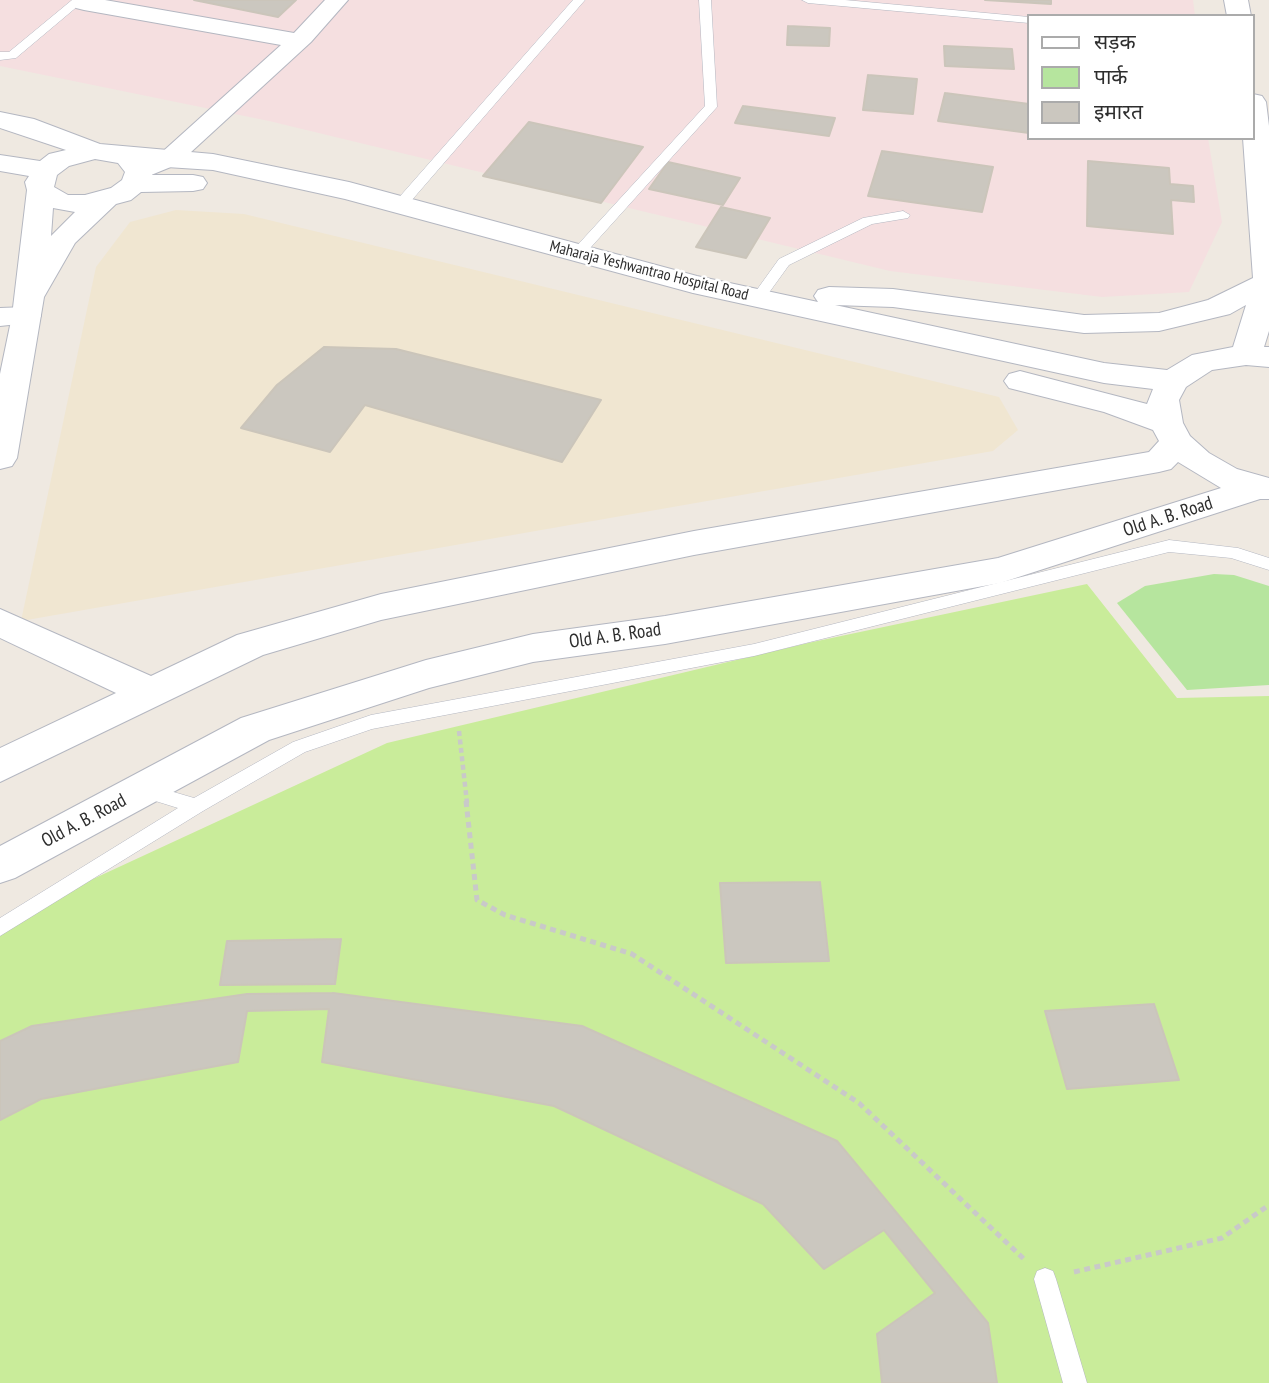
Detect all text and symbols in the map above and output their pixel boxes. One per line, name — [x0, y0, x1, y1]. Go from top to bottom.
legend — [1028, 14, 1255, 140]
text: सड़क — [1094, 28, 1136, 55]
text: पार्क — [1094, 63, 1128, 90]
text: इमारत — [1094, 98, 1143, 125]
street label: Maharaja Yeshwantrao Hospital Road — [548, 237, 750, 305]
street label: Old A. B. Road — [1120, 492, 1216, 542]
street label: Old A. B. Road — [568, 618, 662, 654]
street label: Old A. B. Road — [38, 789, 130, 853]

